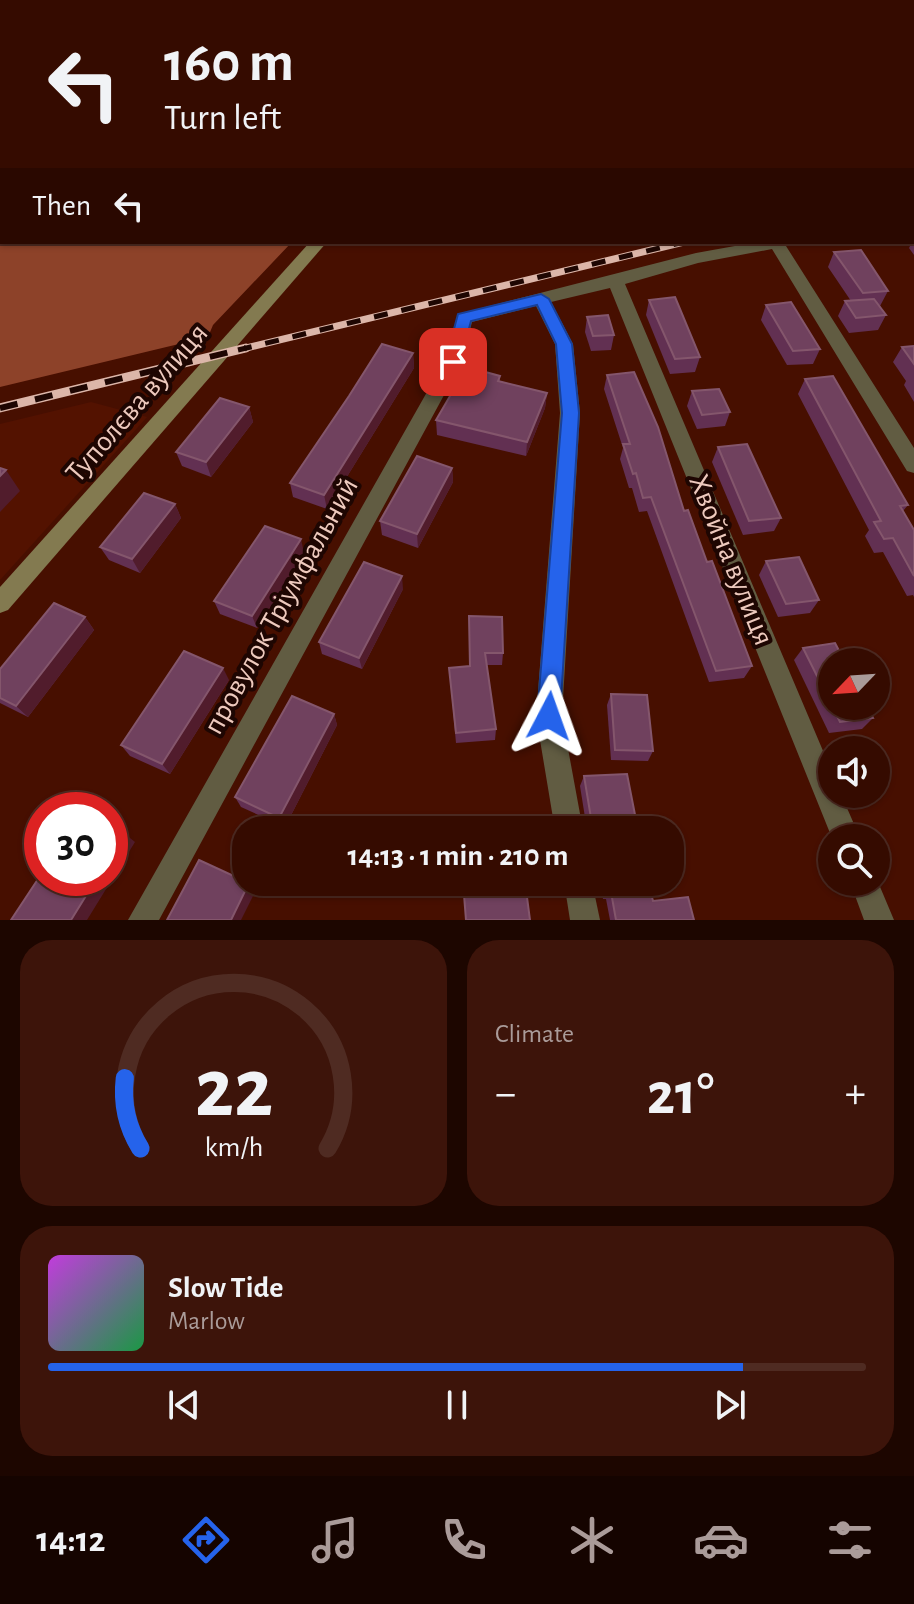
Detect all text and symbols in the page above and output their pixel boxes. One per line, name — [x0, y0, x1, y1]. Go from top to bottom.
icon: left — [32, 32, 136, 136]
text: 160 m — [164, 35, 294, 91]
text: Turn left — [164, 100, 281, 136]
icon: left — [107, 184, 151, 228]
text: Then — [32, 191, 91, 221]
street label: Туполєва вулиця — [60, 318, 214, 488]
pin — [419, 328, 487, 396]
icon: arrive — [431, 340, 475, 384]
street label: Хвойна вулиця — [683, 470, 779, 650]
street label: провулок Тріумфальний — [198, 473, 364, 739]
north arrow — [818, 648, 890, 720]
map controls — [818, 648, 890, 896]
position arrow — [507, 674, 591, 758]
button: sound — [818, 736, 890, 808]
speed limit sign: 30 — [24, 792, 128, 896]
button: search — [818, 824, 890, 896]
text: 14:13 · 1 min · 210 m — [348, 841, 568, 871]
text: Climate — [495, 1021, 574, 1047]
text: 22 — [194, 1048, 273, 1132]
text: 21° — [647, 1065, 714, 1125]
text: − — [495, 1072, 516, 1116]
text: + — [845, 1072, 866, 1116]
text: km/h — [204, 1133, 263, 1162]
text: Slow Tide — [168, 1273, 283, 1303]
text: Marlow — [168, 1308, 245, 1334]
icon: previous — [162, 1383, 206, 1427]
icon: pause — [435, 1383, 479, 1427]
icon: next — [708, 1383, 752, 1427]
icon: directions — [178, 1512, 234, 1568]
icon: music — [307, 1512, 363, 1568]
icon: phone — [436, 1512, 492, 1568]
icon: climate — [564, 1512, 620, 1568]
icon: car — [693, 1512, 749, 1568]
icon: filters — [822, 1512, 878, 1568]
text: 14:12 — [36, 1522, 106, 1558]

